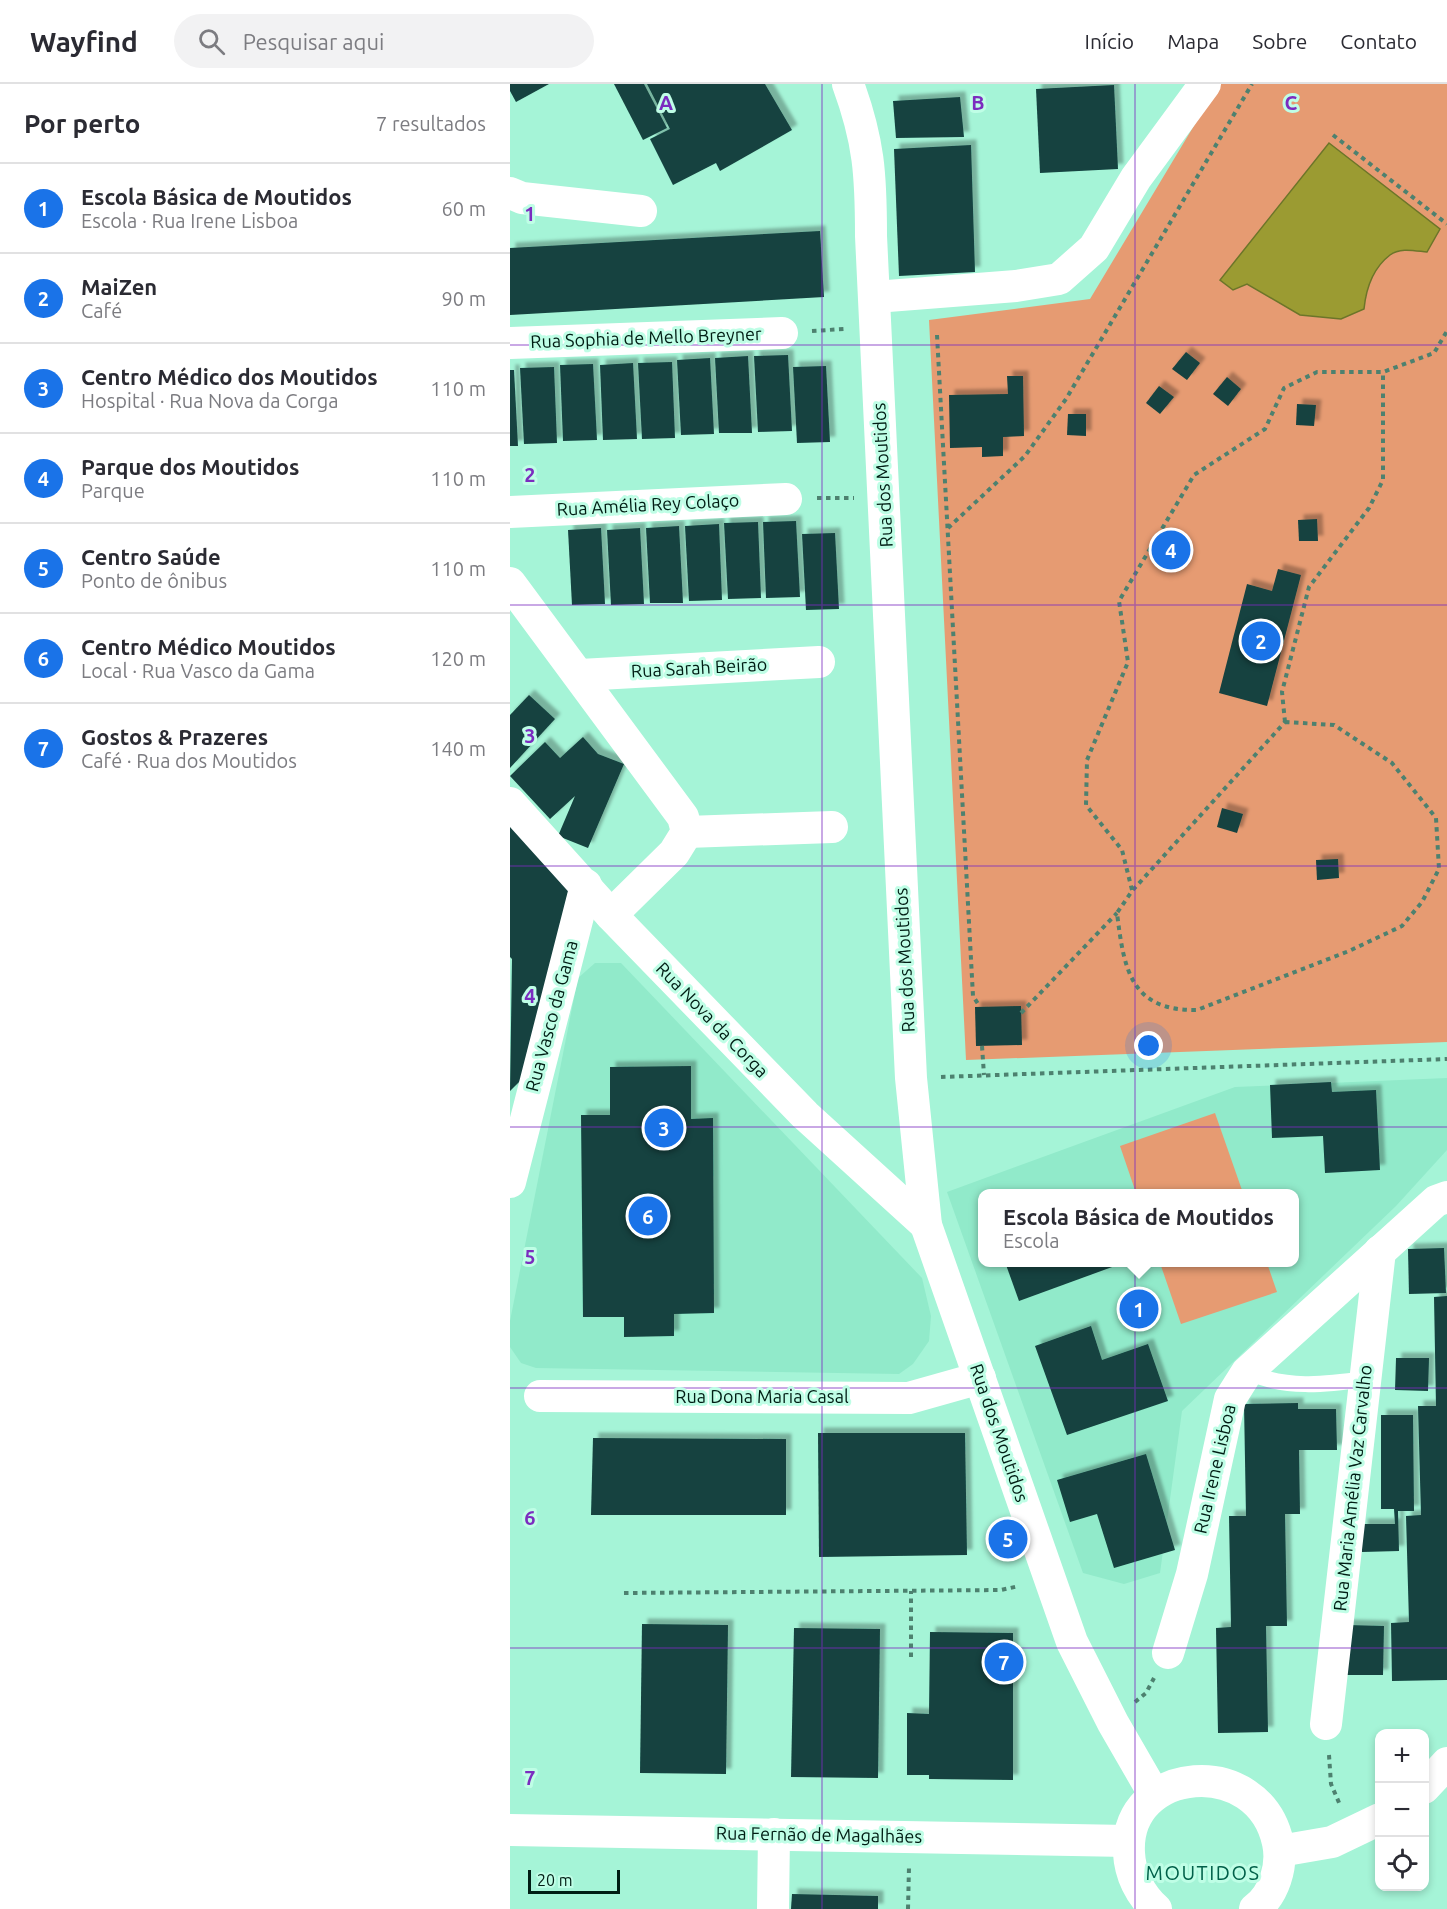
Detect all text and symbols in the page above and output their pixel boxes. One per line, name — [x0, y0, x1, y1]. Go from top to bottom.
search box — [174, 14, 594, 68]
icon: search — [195, 25, 228, 58]
text: Wayfind — [30, 26, 138, 57]
text: Pesquisar aqui — [243, 29, 384, 54]
text: Início — [1085, 29, 1134, 53]
text: Mapa — [1167, 29, 1219, 53]
text: Sobre — [1252, 29, 1307, 53]
text: Contato — [1340, 29, 1417, 53]
text: A — [659, 91, 673, 114]
text: B — [971, 91, 985, 114]
text: C — [1285, 91, 1298, 114]
text: Por perto — [24, 109, 140, 138]
text: 7 resultados — [376, 112, 486, 135]
text: Escola Básica de Moutidos — [81, 184, 352, 209]
text: 1 — [38, 197, 49, 220]
text: 60 m — [442, 197, 486, 220]
text: 1 — [524, 202, 536, 225]
text: Escola · Rua Irene Lisboa — [81, 209, 298, 232]
text: MaiZen — [81, 274, 157, 299]
text: 2 — [38, 287, 49, 310]
text: 90 m — [442, 287, 486, 310]
text: Café — [81, 299, 122, 322]
street label: Rua Sophia de Mello Breyner — [530, 323, 762, 351]
text: Centro Médico dos Moutidos — [81, 364, 378, 389]
text: 3 — [38, 377, 49, 400]
text: 110 m — [430, 377, 486, 400]
text: Hospital · Rua Nova da Corga — [81, 389, 338, 412]
street label: Rua dos Moutidos — [868, 402, 896, 548]
text: Parque dos Moutidos — [81, 454, 299, 479]
text: 2 — [524, 463, 536, 486]
text: 4 — [38, 467, 49, 490]
text: 110 m — [430, 467, 486, 490]
text: Parque — [81, 479, 145, 502]
street label: Rua Amélia Rey Colaço — [556, 489, 740, 519]
pin: 4 — [1152, 528, 1190, 572]
text: Centro Saúde — [81, 544, 221, 569]
text: 5 — [38, 557, 49, 580]
text: 110 m — [430, 557, 486, 580]
text: Ponto de ônibus — [81, 569, 227, 592]
pin: 2 — [1242, 618, 1281, 664]
text: Centro Médico Moutidos — [81, 634, 336, 659]
text: 6 — [38, 647, 49, 670]
text: 120 m — [430, 647, 486, 670]
street label: Rua Sarah Beirão — [630, 653, 768, 681]
text: Local · Rua Vasco da Gama — [81, 659, 315, 682]
text: Gostos & Prazeres — [81, 724, 268, 749]
text: 3 — [524, 724, 536, 747]
text: 7 — [38, 737, 49, 760]
text: 140 m — [430, 737, 486, 760]
text: Café · Rua dos Moutidos — [81, 749, 297, 772]
street label: Rua dos Moutidos — [890, 887, 918, 1033]
street label: Rua Vasco da Gama — [521, 938, 581, 1094]
street label: Rua Nova da Corga — [653, 958, 773, 1081]
text: 4 — [524, 984, 536, 1007]
your location — [1134, 1031, 1163, 1060]
pin: 3 — [644, 1106, 684, 1150]
popup — [978, 1189, 1299, 1267]
pin: 6 — [628, 1194, 668, 1238]
text: Escola Básica de Moutidos — [1003, 1204, 1274, 1229]
text: Escola — [1003, 1229, 1059, 1252]
text: 5 — [524, 1245, 536, 1268]
pin: 1 — [1120, 1286, 1158, 1332]
street label: Rua dos Moutidos — [967, 1361, 1033, 1504]
street label: Rua Maria Amélia Vaz Carvalho — [1329, 1364, 1375, 1612]
street label: Rua Dona Maria Casal — [675, 1386, 849, 1406]
street label: Rua Irene Lisboa — [1189, 1402, 1239, 1535]
text: 6 — [524, 1506, 536, 1529]
pin: 5 — [988, 1516, 1028, 1562]
pin: 7 — [984, 1640, 1024, 1684]
map controls — [1375, 1729, 1429, 1891]
button: + — [1375, 1729, 1429, 1783]
text: 7 — [524, 1766, 536, 1789]
button: − — [1375, 1783, 1429, 1837]
street label: Rua Fernão de Magalhães — [716, 1822, 923, 1846]
button: locate — [1375, 1837, 1429, 1891]
district label: MOUTIDOS — [1146, 1861, 1260, 1884]
scale bar — [528, 1867, 620, 1894]
text: 20 m — [537, 1871, 573, 1889]

